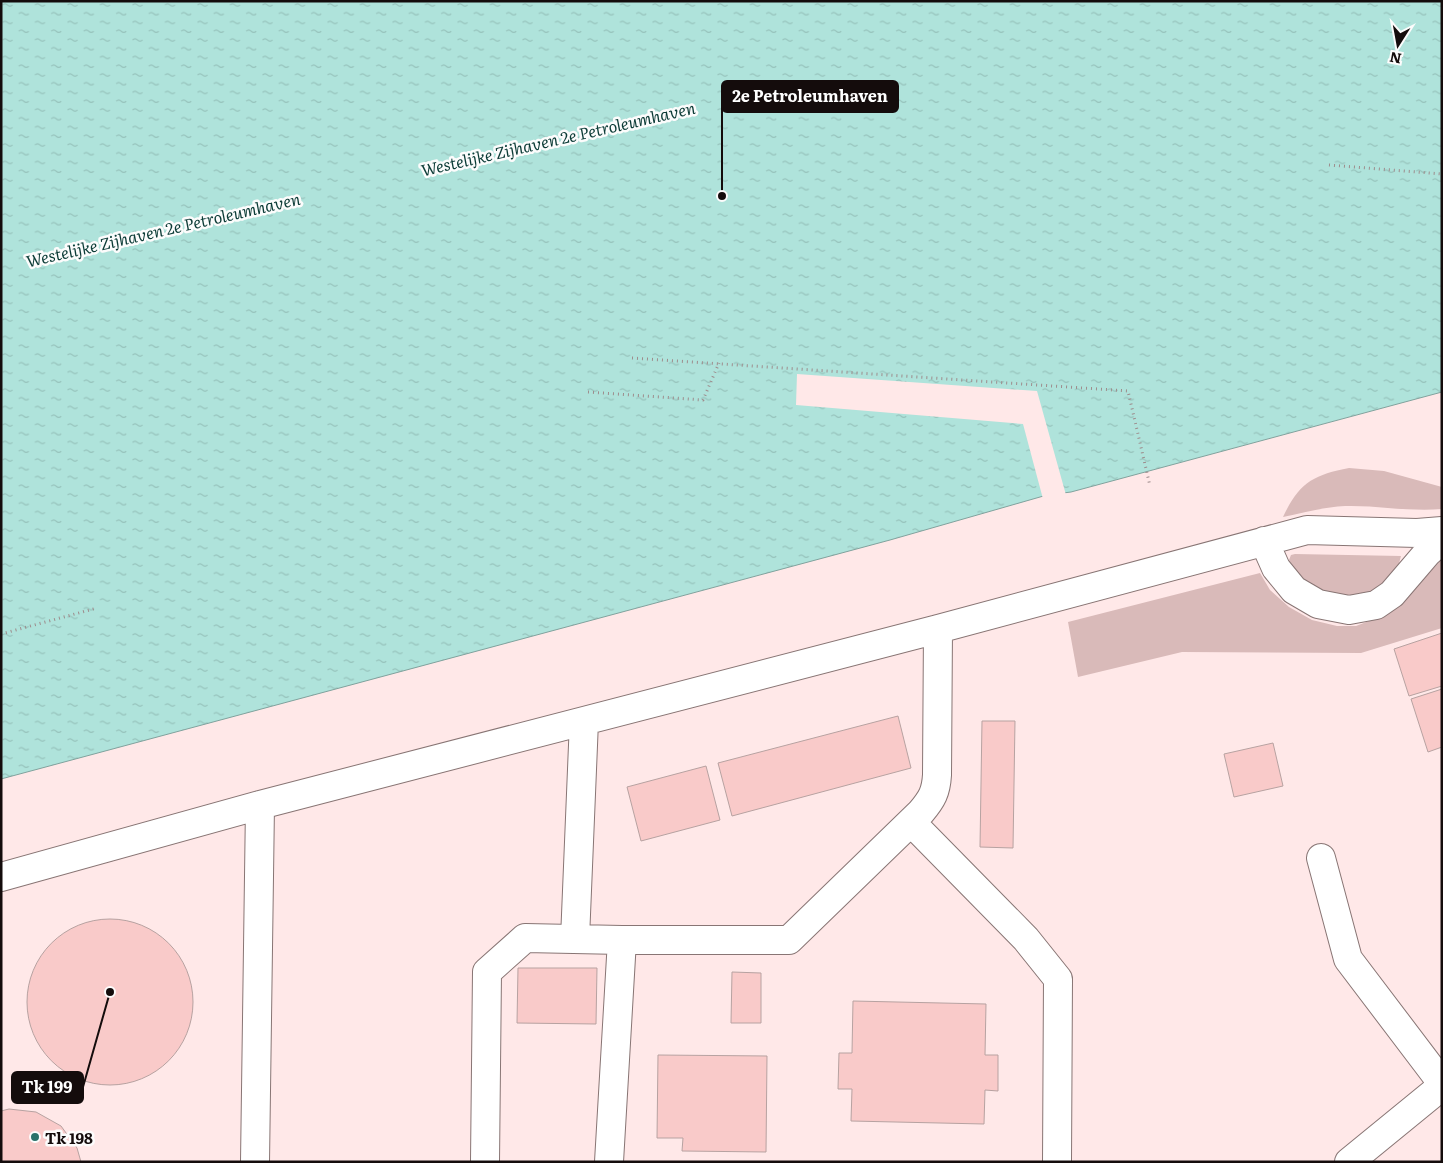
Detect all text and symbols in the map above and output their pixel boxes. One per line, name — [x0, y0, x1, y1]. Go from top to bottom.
north arrow — [1373, 20, 1423, 70]
text: N — [1387, 48, 1403, 70]
callout: 2e Petroleumhaven — [722, 81, 898, 112]
text: 2e Petroleumhaven — [732, 83, 888, 107]
water label: Westelijke Zijhaven 2e Petroleumhaven — [419, 95, 698, 181]
water label: Westelijke Zijhaven 2e Petroleumhaven — [24, 186, 303, 272]
callout: Tk 199 — [12, 1072, 83, 1103]
text: Tk 199 — [22, 1074, 72, 1098]
place label: Tk 198 — [45, 1126, 93, 1149]
marker: Tk 198 — [29, 1131, 41, 1143]

